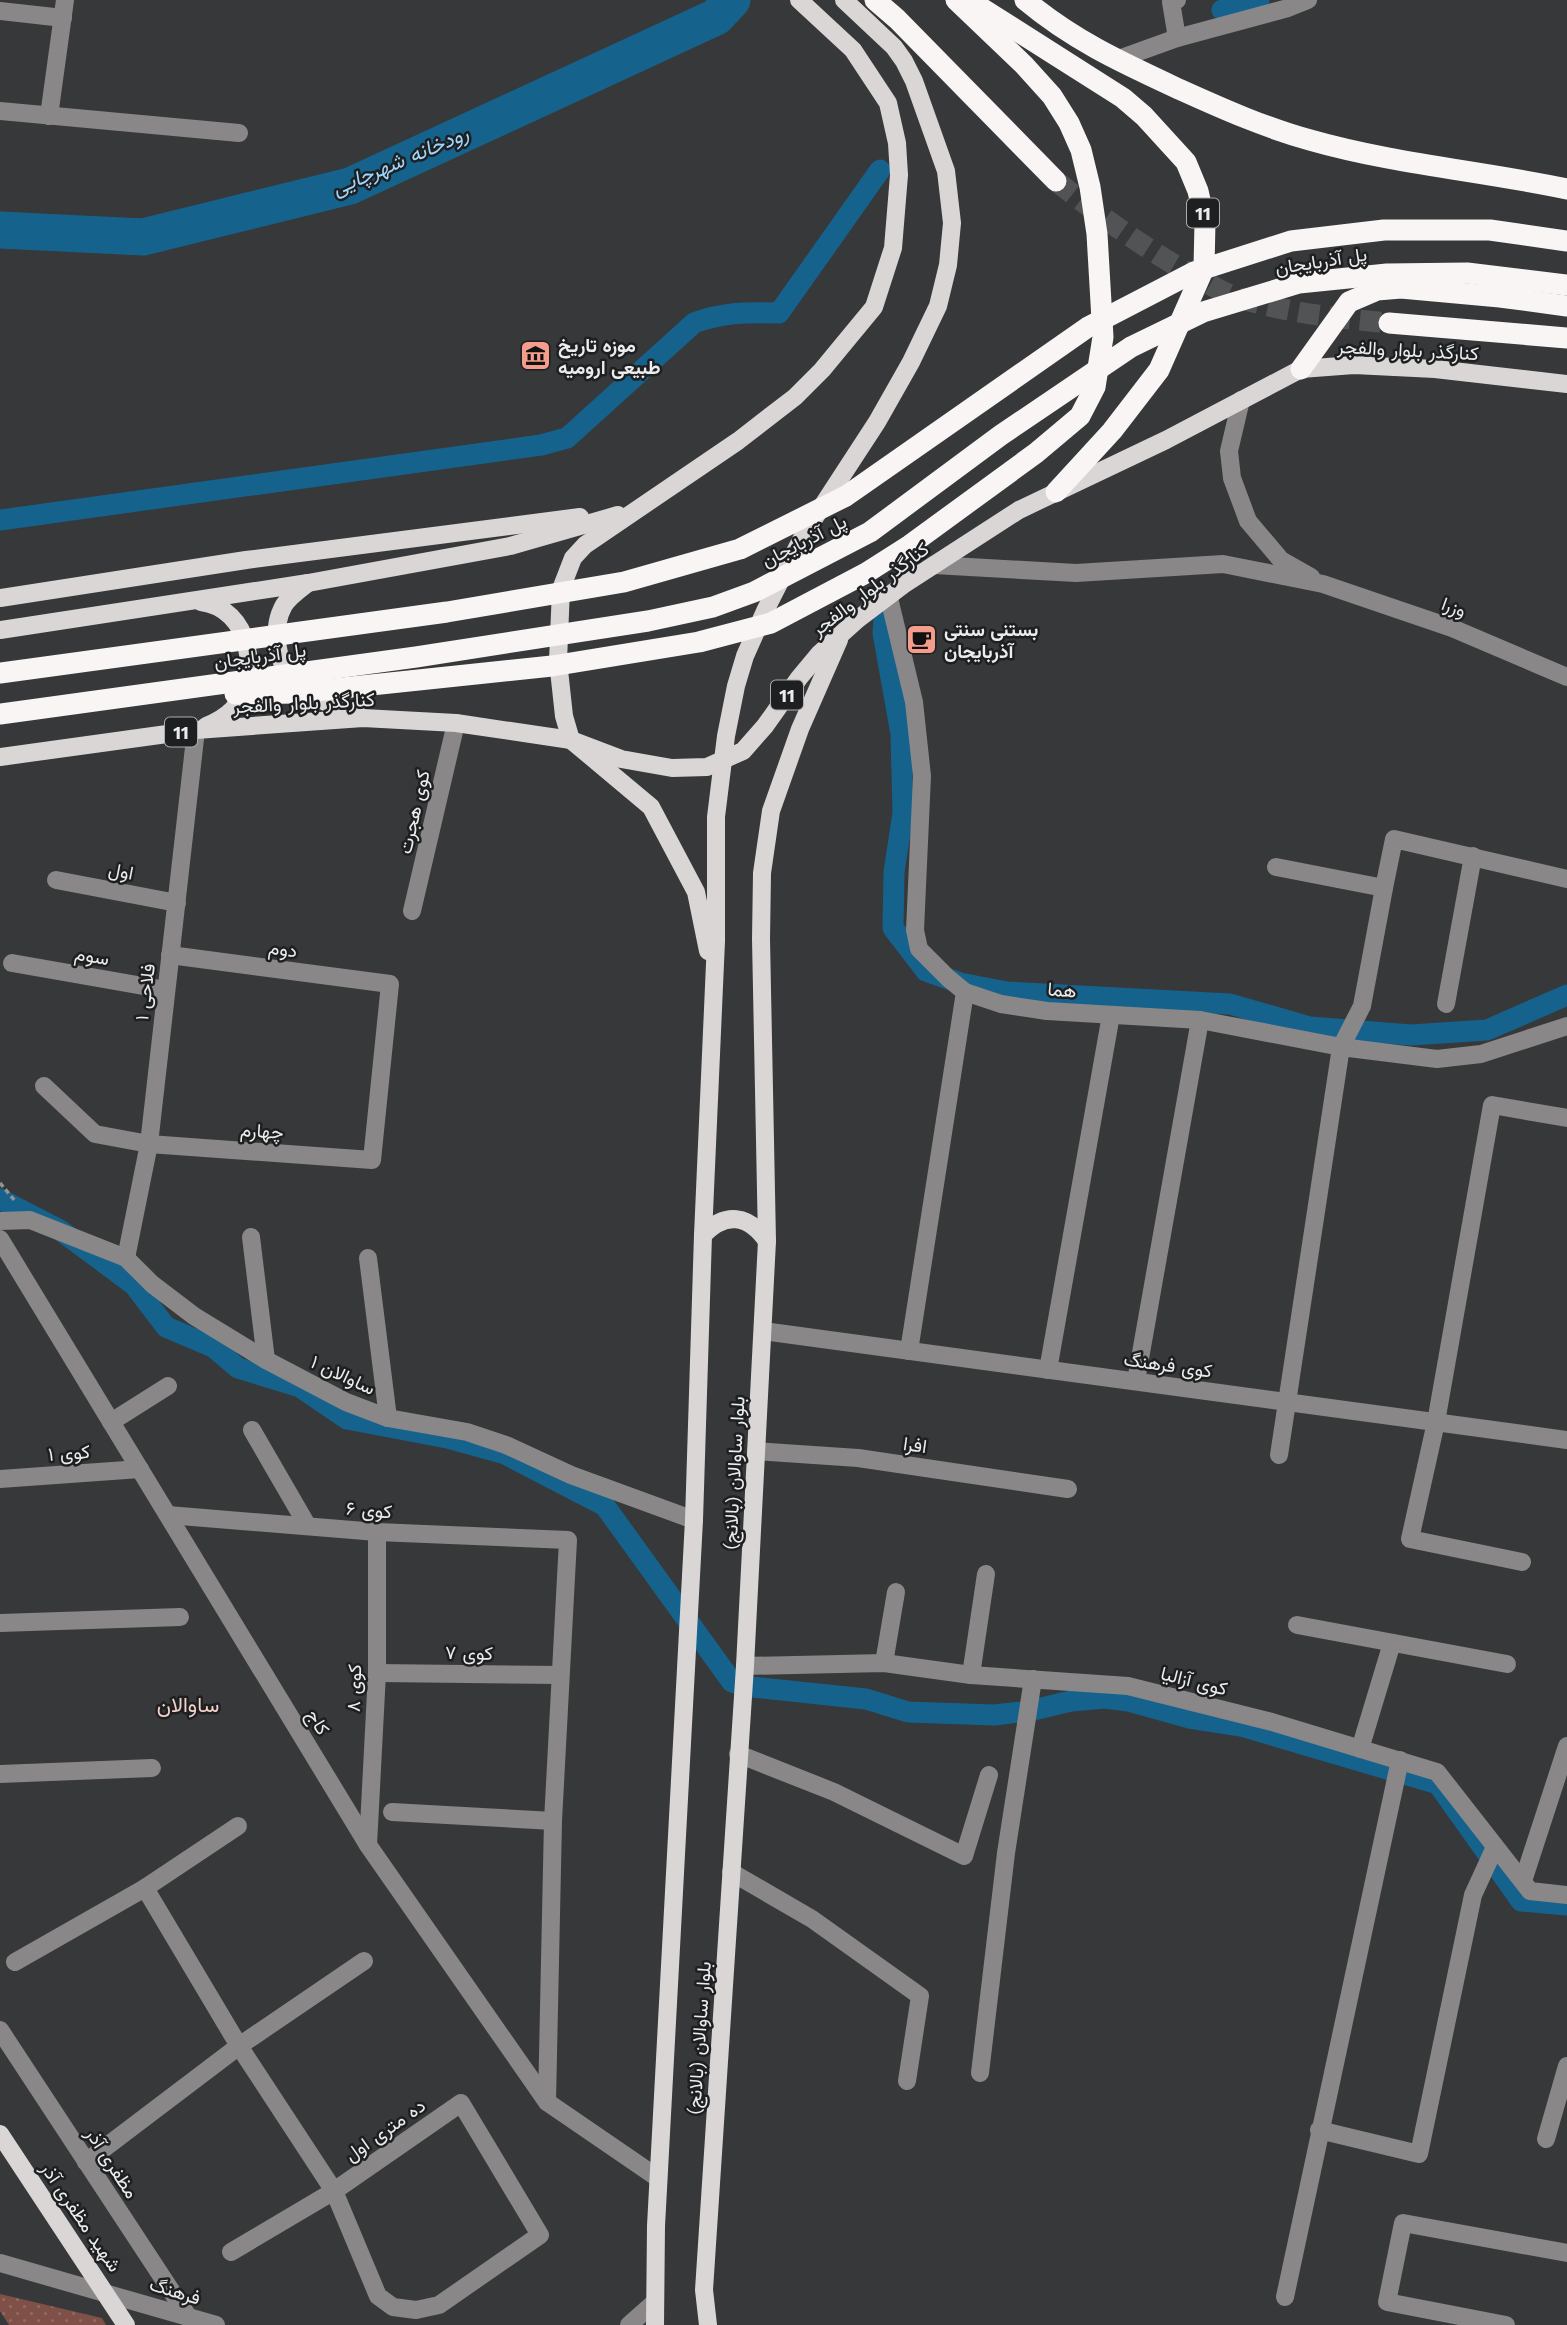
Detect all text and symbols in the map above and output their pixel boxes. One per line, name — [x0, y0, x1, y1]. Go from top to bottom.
water label: رودخانه شهرچایی — [328, 120, 473, 202]
road number: 11 — [1187, 198, 1219, 228]
street label: پل آذربایجان — [1273, 242, 1369, 282]
place label: موزه تاریخ طبیعی ارومیه — [558, 334, 661, 380]
street label: کنارگذر بلوار والفجر — [1336, 335, 1479, 365]
museum icon: موزه تاریخ طبیعی ارومیه — [518, 339, 552, 373]
street label: پل آذربایجان — [758, 510, 851, 574]
street label: کنارگذر بلوار والفجر — [806, 537, 933, 641]
street label: وزرا — [1439, 592, 1469, 622]
place label: بستنی سنتی آذربایجان — [944, 618, 1038, 664]
cafe icon: بستنی سنتی آذربایجان — [904, 623, 938, 657]
street label: پل آذربایجان — [213, 638, 308, 676]
road number: 11 — [771, 680, 803, 710]
street label: کنارگذر بلوار والفجر — [232, 688, 375, 718]
road number: 11 — [165, 718, 197, 746]
street label: کوی هجرت — [393, 768, 435, 856]
street label: اول — [107, 857, 135, 885]
street label: دوم — [267, 936, 299, 963]
street label: سوم — [73, 942, 111, 971]
street label: فلاحی ۱ — [130, 962, 160, 1022]
street label: هما — [1047, 977, 1077, 1003]
street label: چهارم — [239, 1118, 284, 1146]
street label: کوی فرهنگ — [1122, 1347, 1214, 1383]
street label: ساوالان ۱ — [307, 1350, 379, 1400]
street label: بلوار ساوالان (بالانج) — [718, 1396, 752, 1550]
street label: افرا — [902, 1432, 928, 1458]
street label: کوی ۱ — [47, 1440, 91, 1466]
street label: کوی ۶ — [345, 1497, 393, 1523]
street label: کوی ۷ — [445, 1641, 493, 1665]
street label: کوی آزالیا — [1158, 1662, 1230, 1700]
street label: کوی ۸ — [342, 1664, 366, 1712]
district label: ساوالان — [157, 1692, 219, 1718]
street label: کاج — [301, 1705, 335, 1740]
street label: بلوار ساوالان (بالانج) — [682, 1961, 718, 2116]
street label: ده متری اول — [340, 2094, 430, 2166]
street label: مظفری آذر — [80, 2123, 143, 2203]
street label: شهید مظفری آذر — [35, 2157, 126, 2276]
street label: فرهنگ — [147, 2272, 203, 2310]

